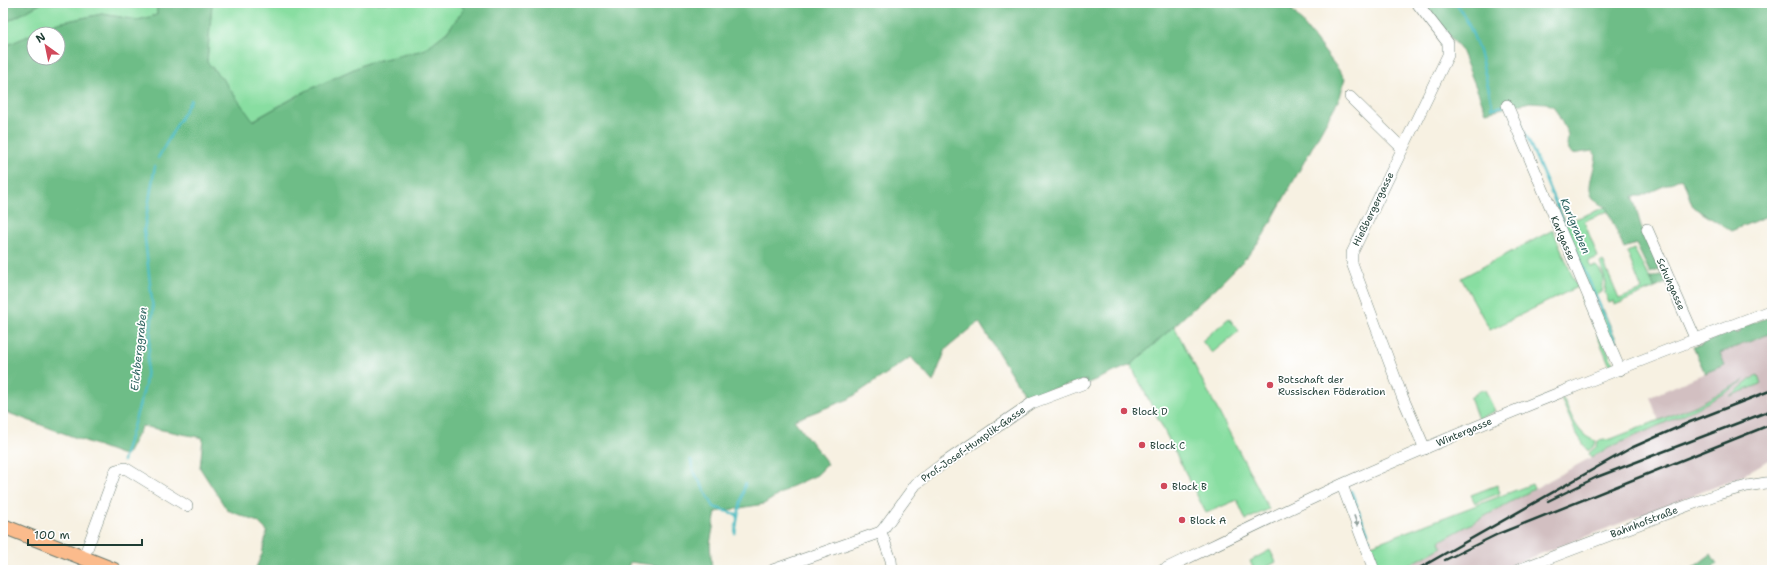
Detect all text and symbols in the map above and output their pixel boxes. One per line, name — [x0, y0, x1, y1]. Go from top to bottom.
north arrow — [26, 26, 66, 66]
text: N — [33, 29, 49, 47]
street label: Hießbergergasse — [1349, 169, 1397, 248]
water label: Karlgraben — [1556, 196, 1594, 257]
street label: Karlgasse — [1548, 214, 1578, 263]
street label: Schuhgasse — [1654, 256, 1688, 312]
water label: Eichberggraben — [127, 306, 151, 392]
place label: Botschaft der Russischen Föderation — [1278, 373, 1385, 398]
marker: Botschaft der Russischen Föderation — [1265, 380, 1275, 390]
street label: Prof.-Josef-Humplik-Gasse — [918, 403, 1028, 485]
place label: Block D — [1132, 405, 1168, 418]
marker: Block D — [1119, 406, 1129, 416]
street label: Wintergasse — [1434, 414, 1494, 450]
place label: Block C — [1150, 439, 1185, 452]
marker: Block C — [1137, 440, 1147, 450]
place label: Block B — [1172, 480, 1207, 493]
marker: Block B — [1159, 481, 1169, 491]
street label: Bahnhofstraße — [1608, 503, 1680, 541]
place label: Block A — [1190, 514, 1226, 527]
marker: Block A — [1177, 515, 1187, 525]
one-way arrow — [1353, 516, 1359, 528]
scale bar — [28, 521, 142, 547]
text: 100 m — [34, 527, 70, 543]

